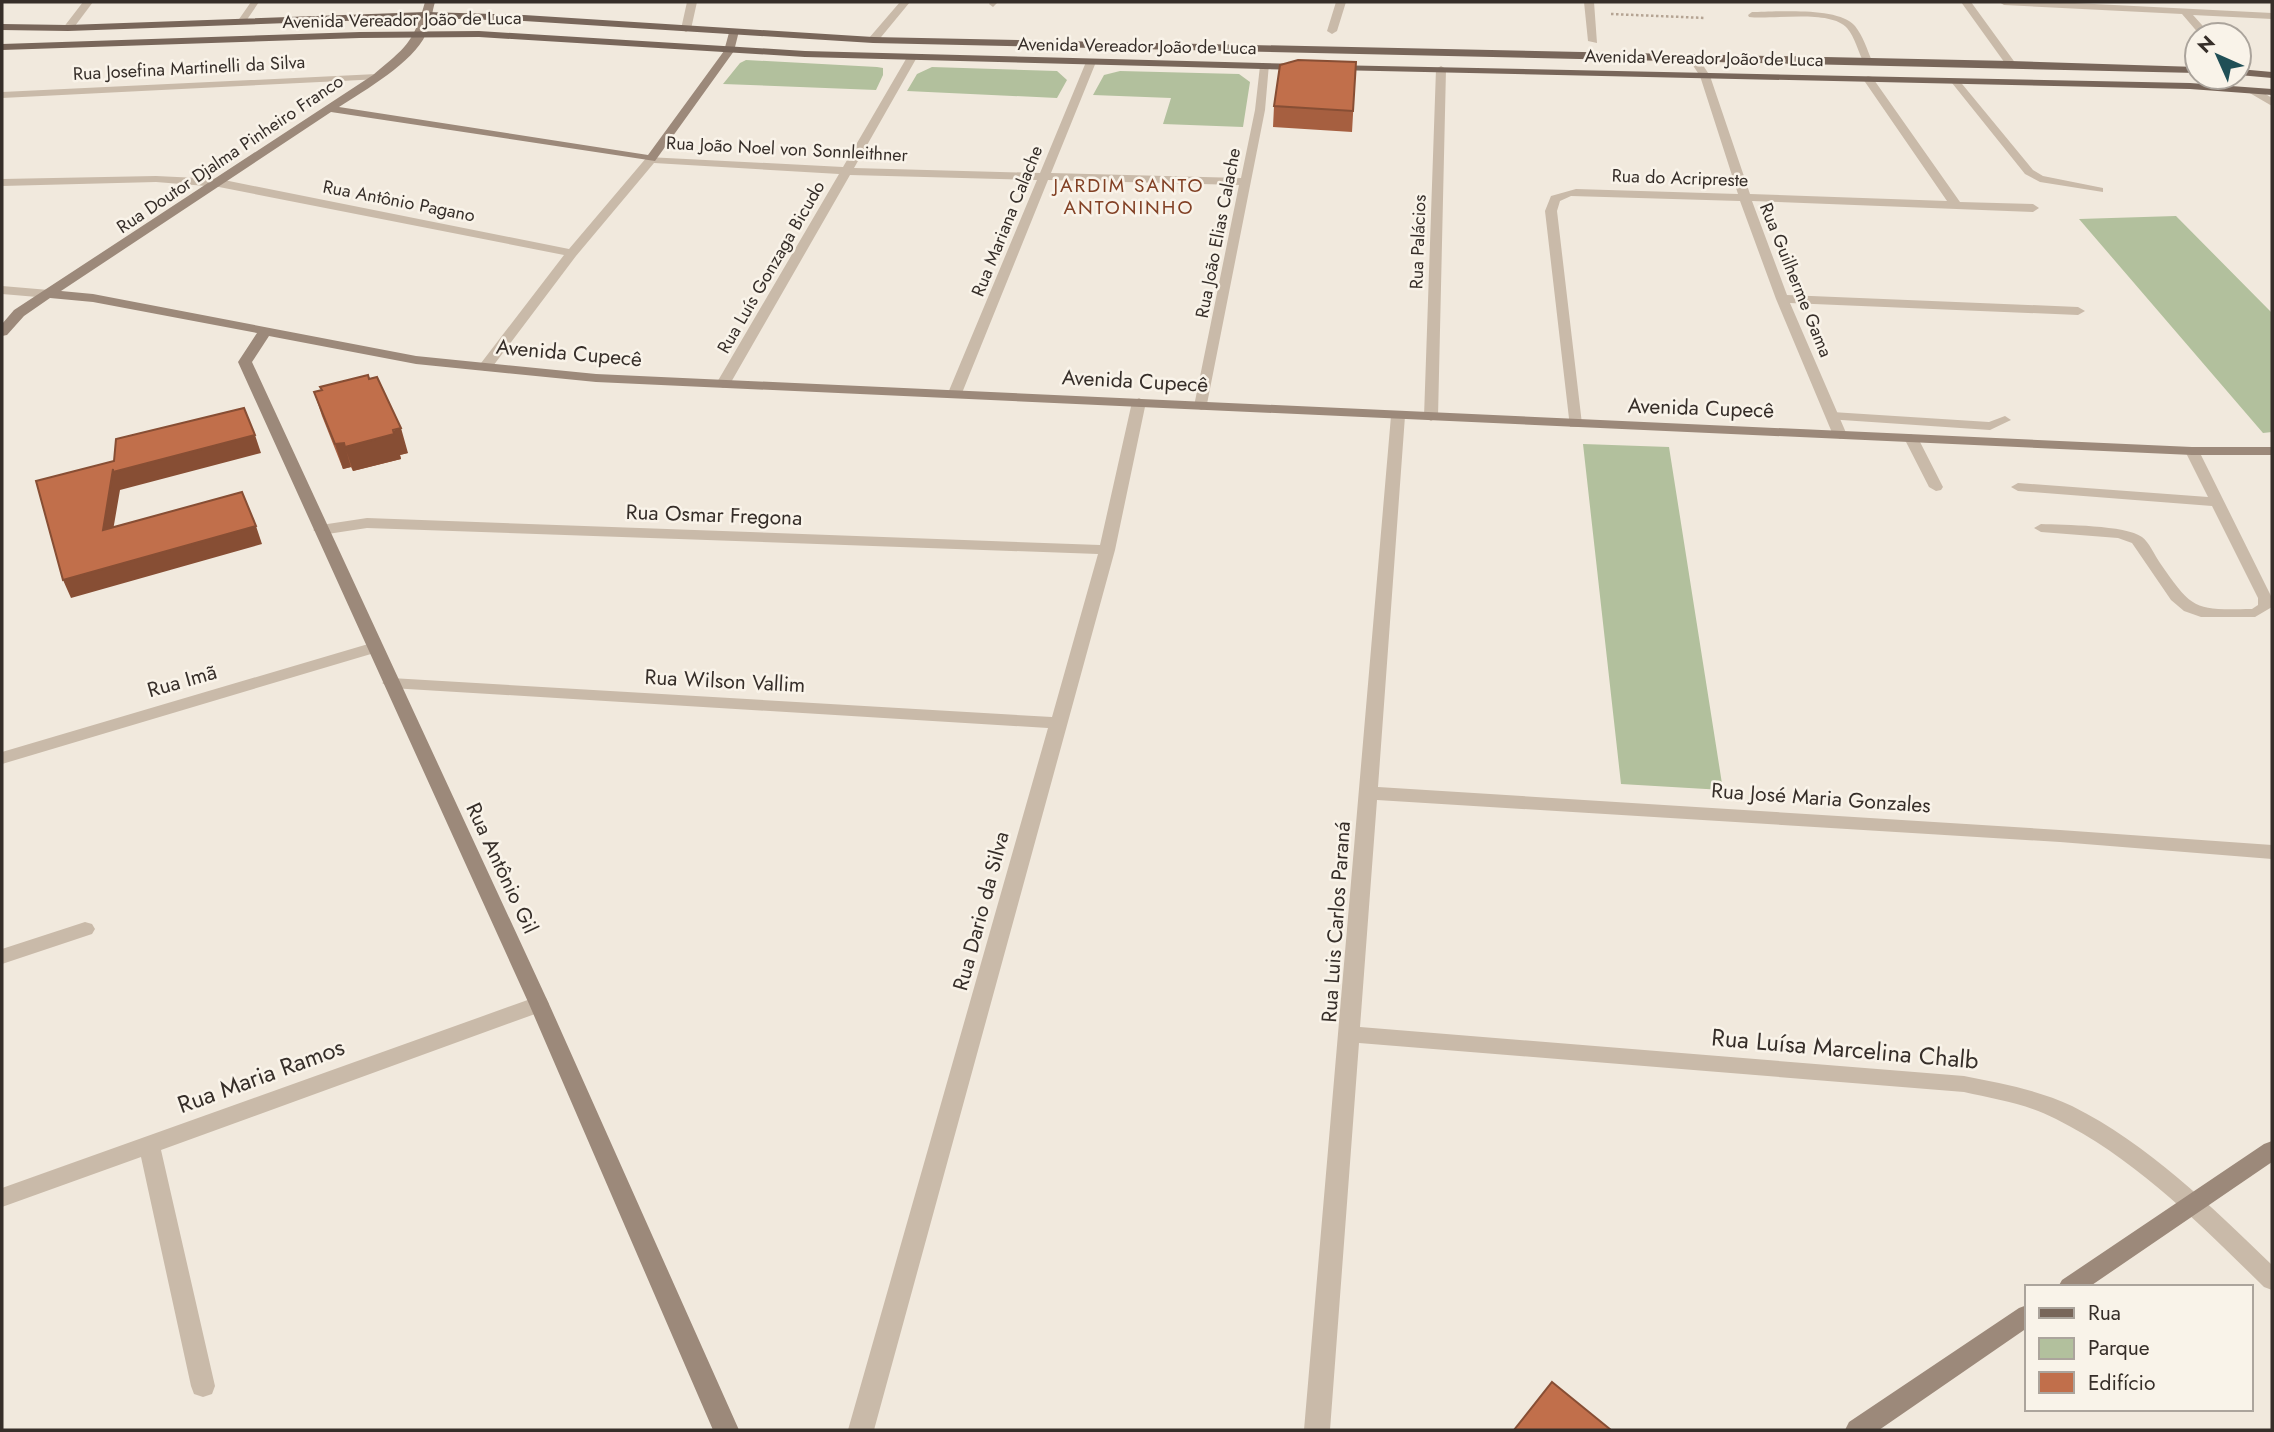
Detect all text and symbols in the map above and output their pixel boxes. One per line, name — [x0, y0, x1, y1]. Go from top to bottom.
street label: Avenida Vereador João de Luca — [282, 5, 522, 35]
north arrow — [2183, 21, 2253, 91]
text: N — [2191, 29, 2221, 59]
street label: Avenida Vereador João de Luca — [1017, 31, 1257, 61]
street label: Avenida Vereador João de Luca — [1584, 43, 1824, 73]
street label: Rua Josefina Martinelli da Silva — [72, 49, 306, 87]
street label: Rua Doutor Djalma Pinheiro Franco — [111, 68, 349, 240]
street label: Rua João Noel von Sonnleithner — [666, 130, 909, 168]
street label: Rua Mariana Calache — [965, 142, 1049, 300]
street label: Rua João Elias Calache — [1189, 146, 1247, 320]
street label: Rua do Acripreste — [1611, 163, 1749, 193]
district label: JARDIM SANTO ANTONINHO — [1051, 172, 1204, 221]
street label: Rua Antônio Pagano — [321, 173, 478, 229]
street label: Rua Luís Gonzaga Bicudo — [711, 176, 831, 358]
street label: Rua Palácios — [1403, 194, 1433, 290]
street label: Rua Guilherme Gama — [1753, 199, 1839, 361]
street label: Avenida Cupecê — [495, 332, 643, 374]
street label: Avenida Cupecê — [1061, 362, 1209, 400]
street label: Avenida Cupecê — [1627, 390, 1775, 426]
street label: Rua Osmar Fregona — [625, 497, 803, 533]
street label: Rua Imã — [144, 657, 220, 705]
street label: Rua Wilson Vallim — [644, 662, 806, 700]
street label: Rua José Maria Gonzales — [1710, 775, 1932, 821]
street label: Rua Antônio Gil — [459, 798, 545, 938]
street label: Rua Luis Carlos Paraná — [1314, 820, 1358, 1024]
street label: Rua Dario da Silva — [945, 828, 1017, 994]
street label: Rua Luísa Marcelina Chalb — [1710, 1019, 1980, 1078]
street label: Rua Maria Ramos — [172, 1029, 349, 1122]
legend — [2025, 1285, 2253, 1411]
text: Rua — [2088, 1298, 2121, 1328]
text: Parque — [2088, 1333, 2150, 1363]
text: Edifício — [2088, 1368, 2155, 1398]

